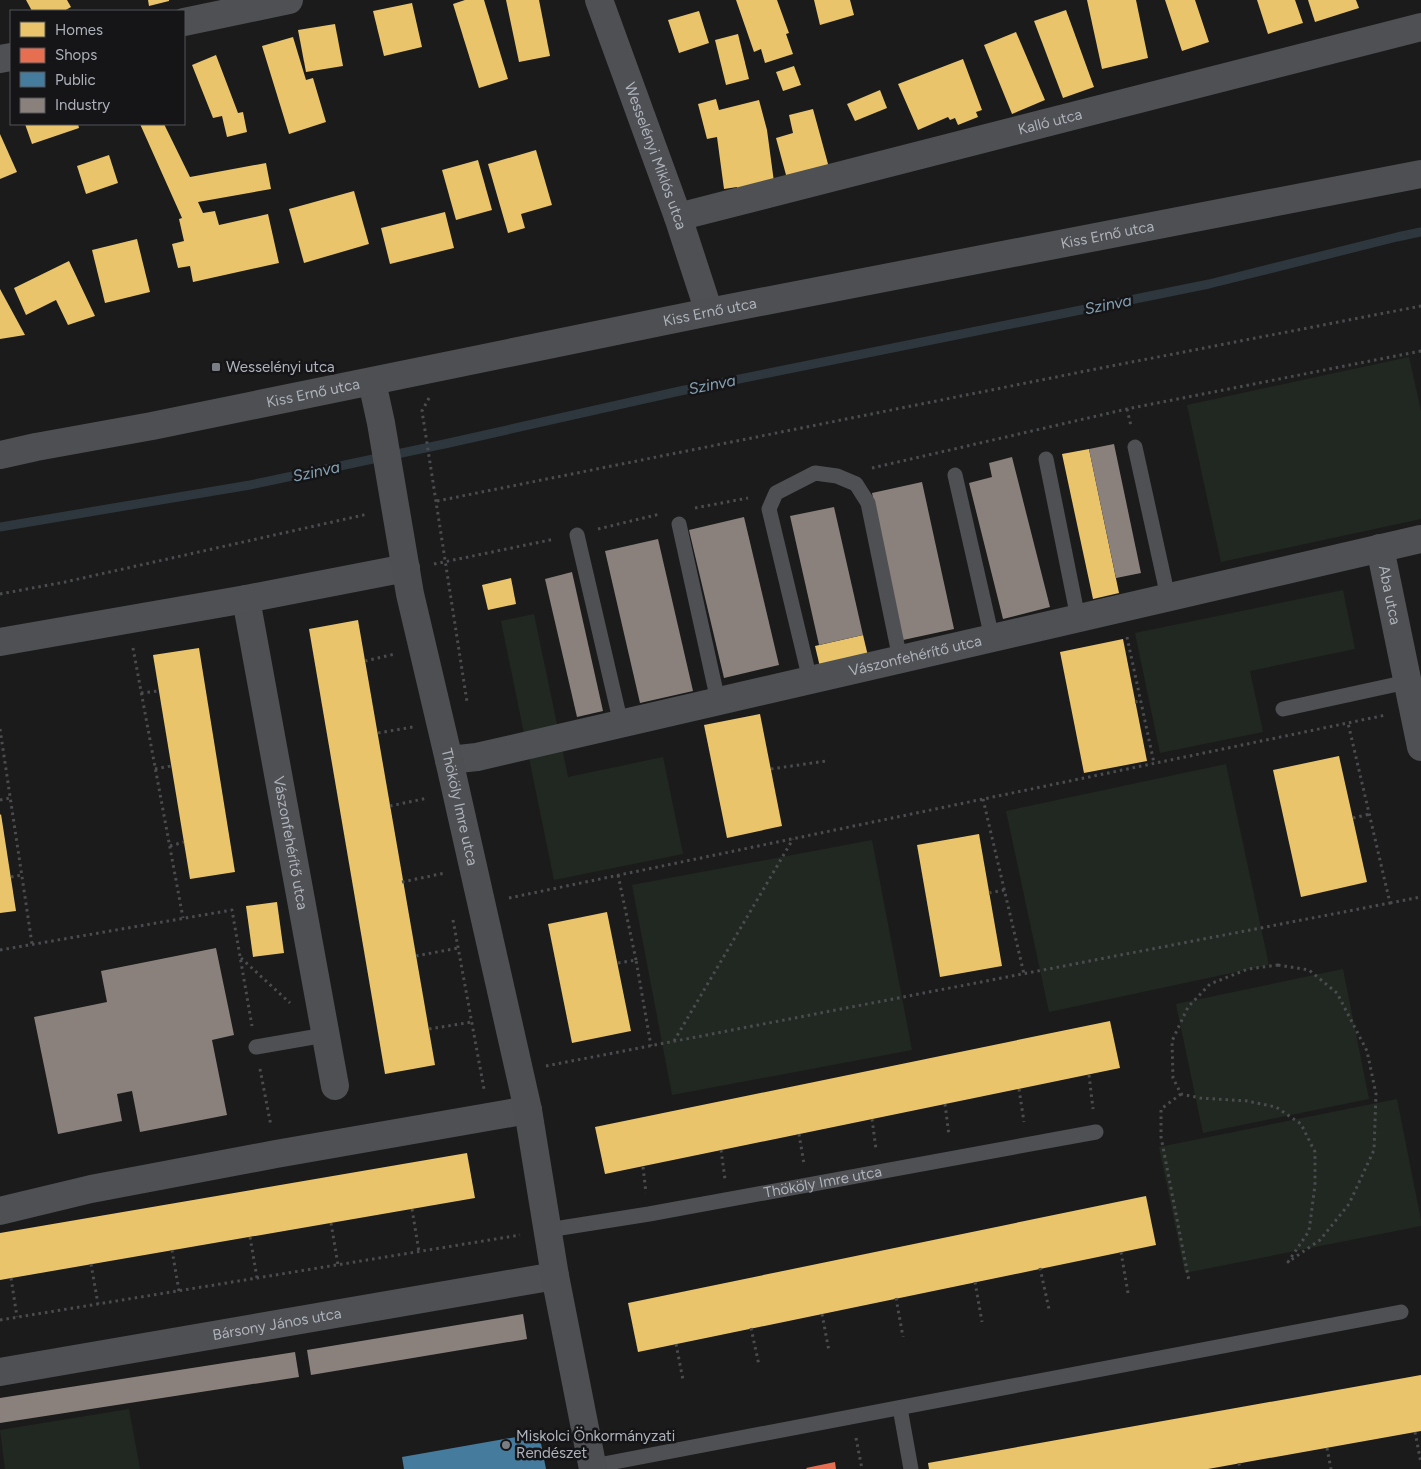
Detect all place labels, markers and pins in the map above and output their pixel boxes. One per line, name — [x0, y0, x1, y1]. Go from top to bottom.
place label: Wesselényi utca — [226, 358, 335, 376]
marker: Wesselényi utca — [210, 361, 222, 373]
place label: Miskolci Önkormányzati Rendészet — [516, 1427, 675, 1462]
marker: Miskolci Önkormányzati Rendészet — [500, 1439, 512, 1451]

